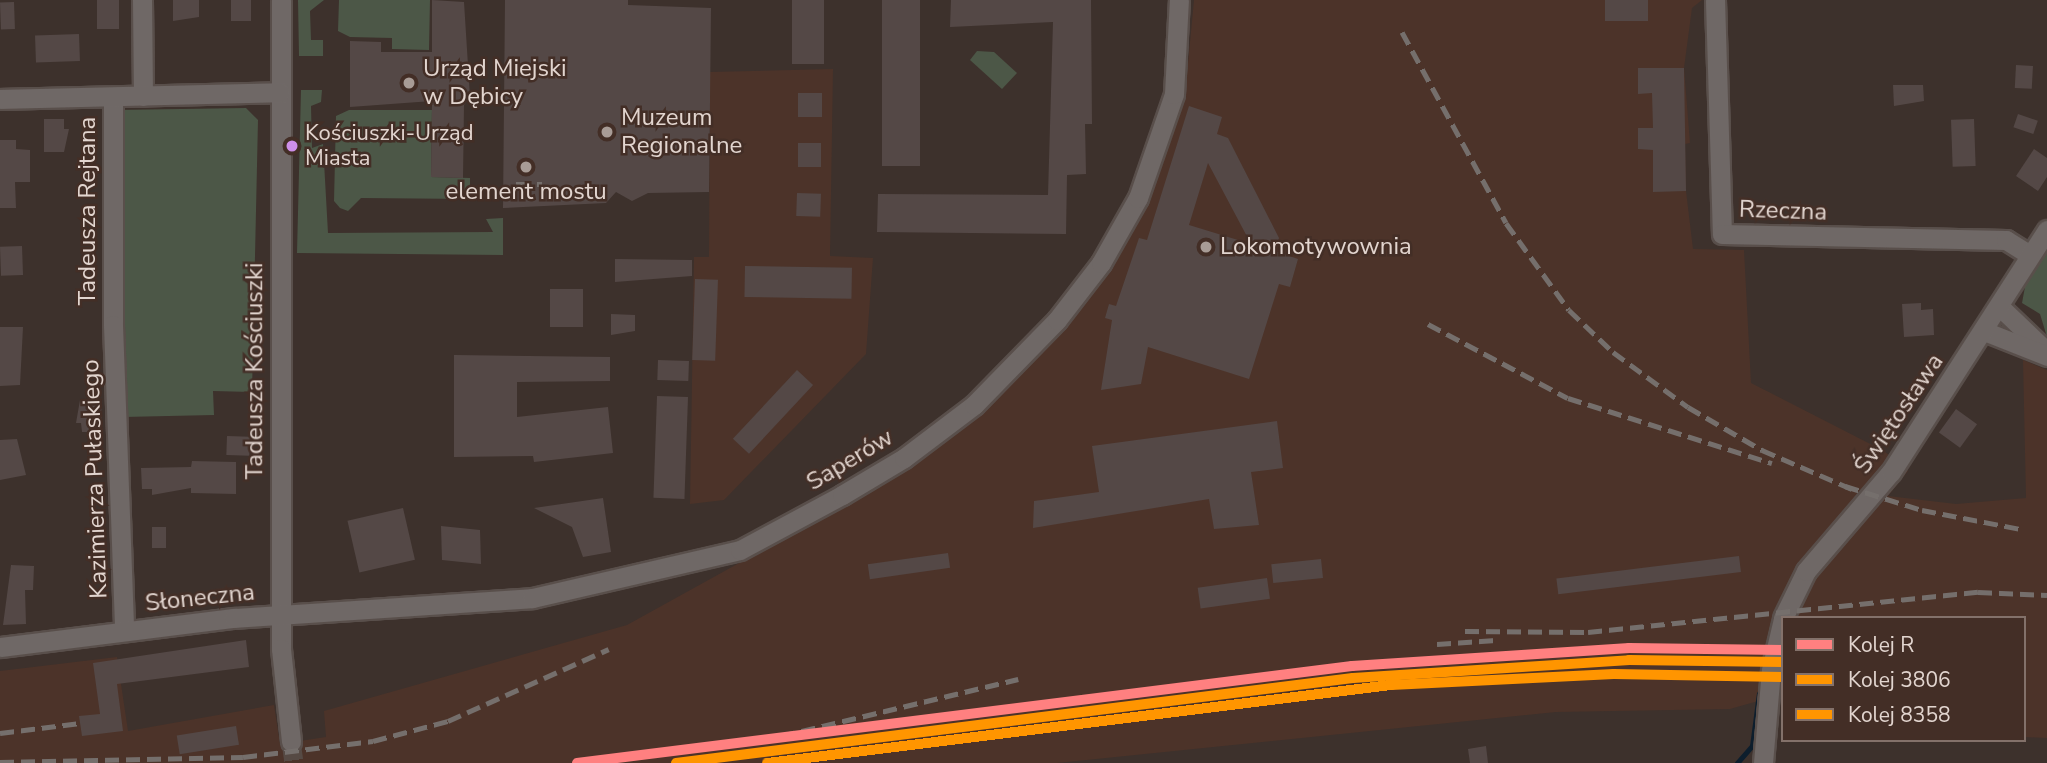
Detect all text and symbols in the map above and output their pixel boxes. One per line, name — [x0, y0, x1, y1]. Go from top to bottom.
place label: Urząd Miejski w Dębicy — [423, 55, 567, 111]
marker: Urząd Miejski w Dębicy — [401, 75, 417, 91]
place label: Muzeum Regionalne — [621, 104, 742, 160]
street label: Tadeusza Rejtana — [74, 117, 102, 305]
place label: Kościuszki-Urząd Miasta — [305, 120, 474, 172]
marker: Muzeum Regionalne — [599, 124, 615, 140]
marker: Kościuszki-Urząd Miasta — [285, 139, 299, 153]
marker: element mostu — [518, 159, 534, 175]
place label: element mostu — [445, 178, 607, 206]
street label: Rzeczna — [1738, 195, 1828, 227]
place label: Lokomotywownia — [1220, 233, 1412, 261]
marker: Lokomotywownia — [1198, 239, 1214, 255]
street label: Tadeusza Kościuszki — [241, 263, 269, 479]
street label: Świętosława — [1848, 348, 1950, 480]
street label: Kazimierza Pułaskiego — [76, 359, 114, 599]
street label: Saperów — [801, 423, 899, 497]
street label: Słoneczna — [144, 578, 256, 618]
legend — [1781, 616, 2026, 742]
text: Kolej R — [1848, 631, 1914, 659]
text: Kolej 3806 — [1848, 666, 1951, 694]
text: Kolej 8358 — [1848, 701, 1951, 729]

